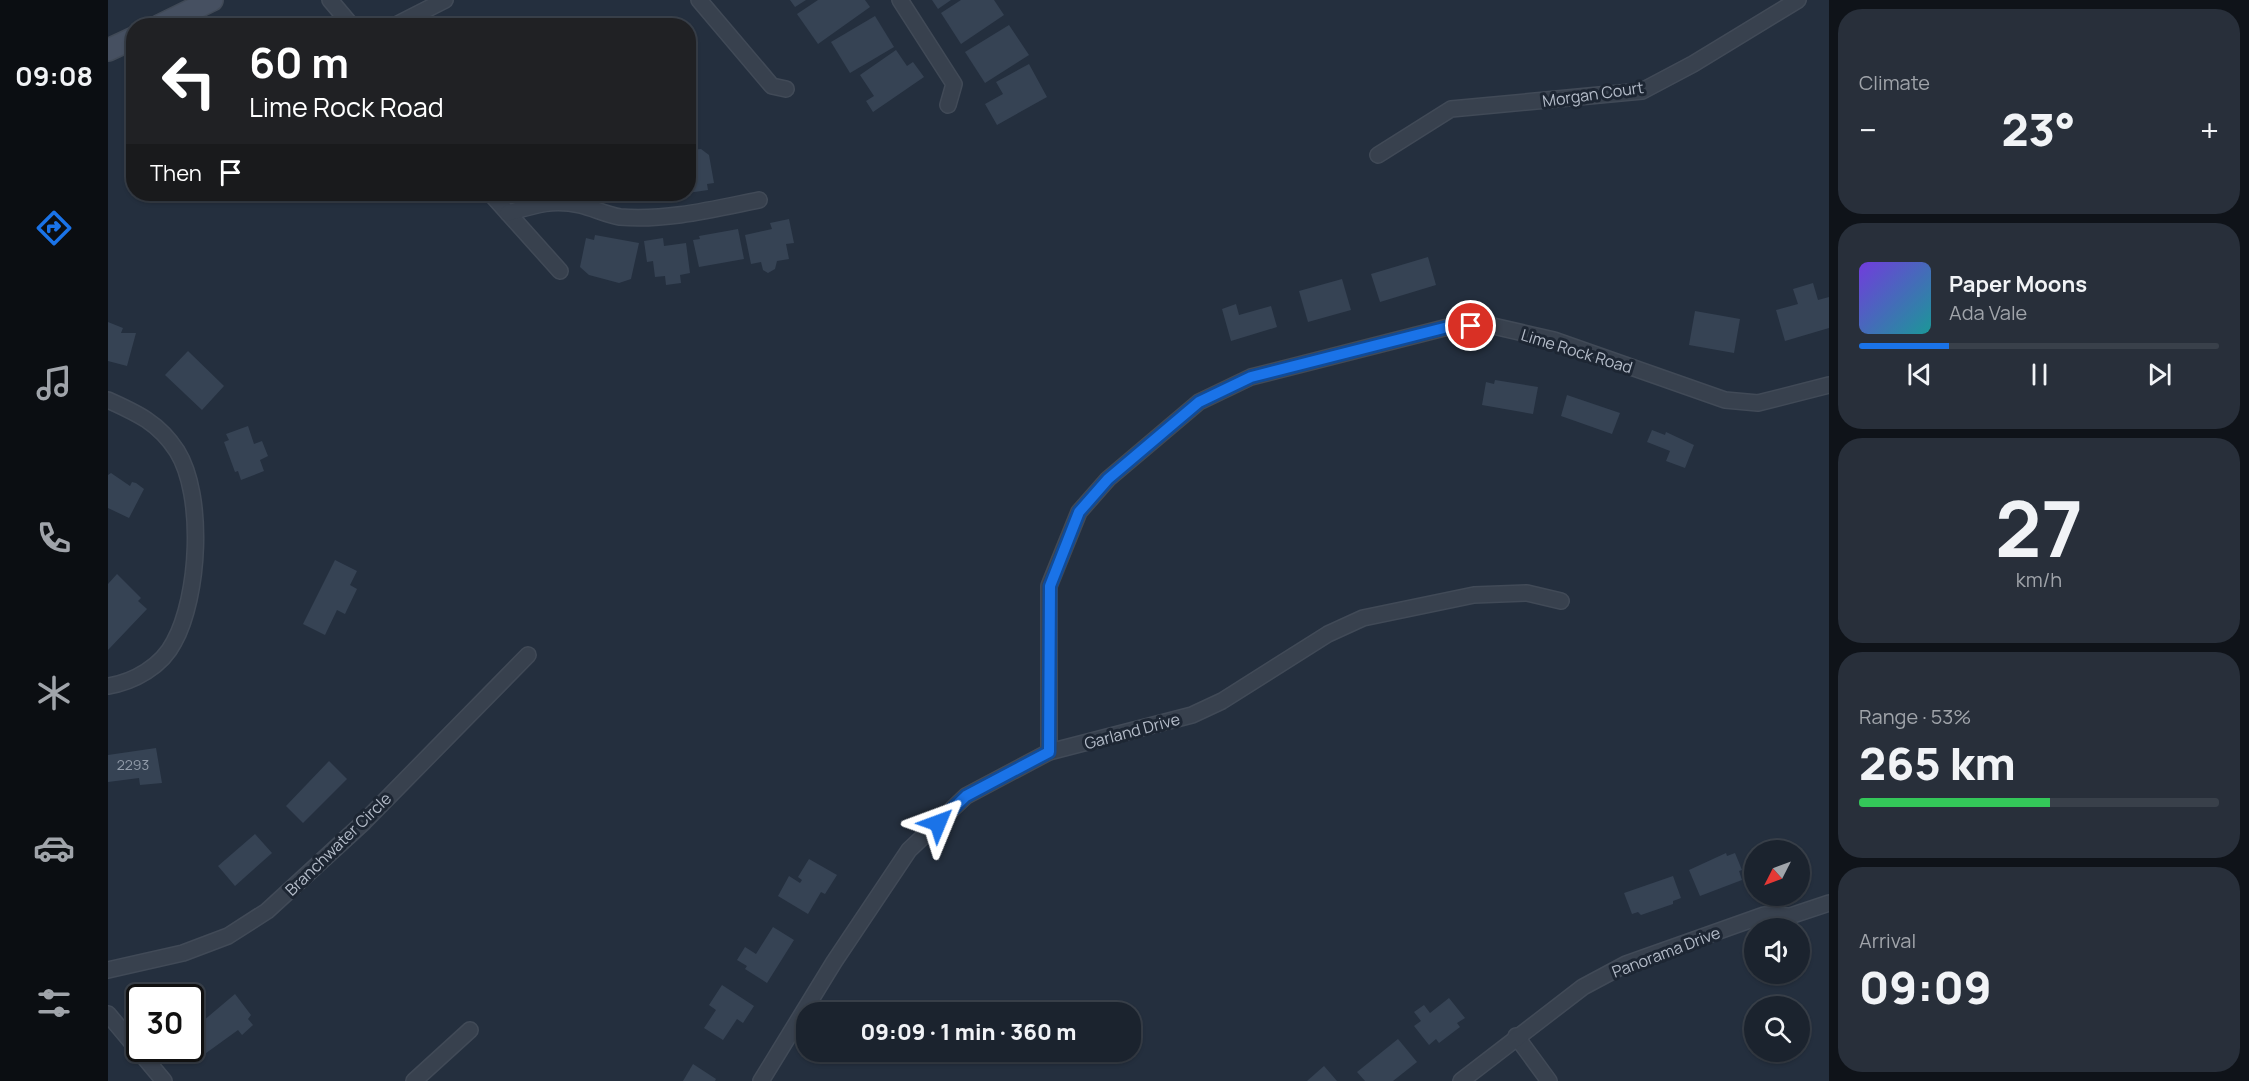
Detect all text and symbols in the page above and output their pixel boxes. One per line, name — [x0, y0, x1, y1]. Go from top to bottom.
text: 60 m — [249, 33, 349, 91]
icon: left — [150, 42, 228, 120]
text: 09:08 — [15, 57, 93, 94]
text: Climate — [1859, 69, 1930, 96]
street label: Morgan Court — [1541, 76, 1645, 112]
text: Lime Rock Road — [249, 88, 444, 125]
text: 23° — [2001, 98, 2075, 160]
text: − — [1859, 107, 1877, 152]
text: + — [2200, 107, 2219, 152]
icon: arrive — [214, 156, 247, 189]
text: Then — [150, 158, 202, 188]
icon: directions — [33, 207, 75, 249]
text: Paper Moons — [1949, 269, 2087, 299]
text: Ada Vale — [1949, 299, 2027, 326]
pin — [1445, 300, 1496, 351]
icon: arrive — [1454, 309, 1487, 342]
street label: Lime Rock Road — [1519, 324, 1635, 378]
icon: previous — [1903, 358, 1936, 391]
icon: pause — [2023, 358, 2056, 391]
icon: next — [2143, 358, 2176, 391]
icon: music — [33, 362, 75, 404]
text: 27 — [1995, 474, 2083, 580]
icon: phone — [33, 517, 75, 559]
text: km/h — [2016, 566, 2062, 593]
icon: climate — [33, 672, 75, 714]
text: Range · 53% — [1859, 703, 1971, 730]
street label: Garland Drive — [1082, 708, 1182, 754]
text: 265 km — [1859, 732, 2016, 794]
house number: 2293 — [117, 755, 149, 774]
street label: Branchwater Circle — [280, 788, 396, 900]
position arrow — [906, 791, 970, 855]
icon: car — [33, 827, 75, 869]
north arrow — [1744, 840, 1810, 906]
map controls — [1744, 840, 1810, 1062]
button: sound — [1744, 918, 1810, 984]
street label: Panorama Drive — [1609, 921, 1723, 983]
text: Arrival — [1859, 927, 1916, 954]
text: 09:09 — [1859, 956, 1992, 1018]
icon: filters — [33, 982, 75, 1024]
speed limit sign: 30 — [126, 984, 204, 1062]
button: search — [1744, 996, 1810, 1062]
text: 09:09 · 1 min · 360 m — [861, 1017, 1076, 1047]

